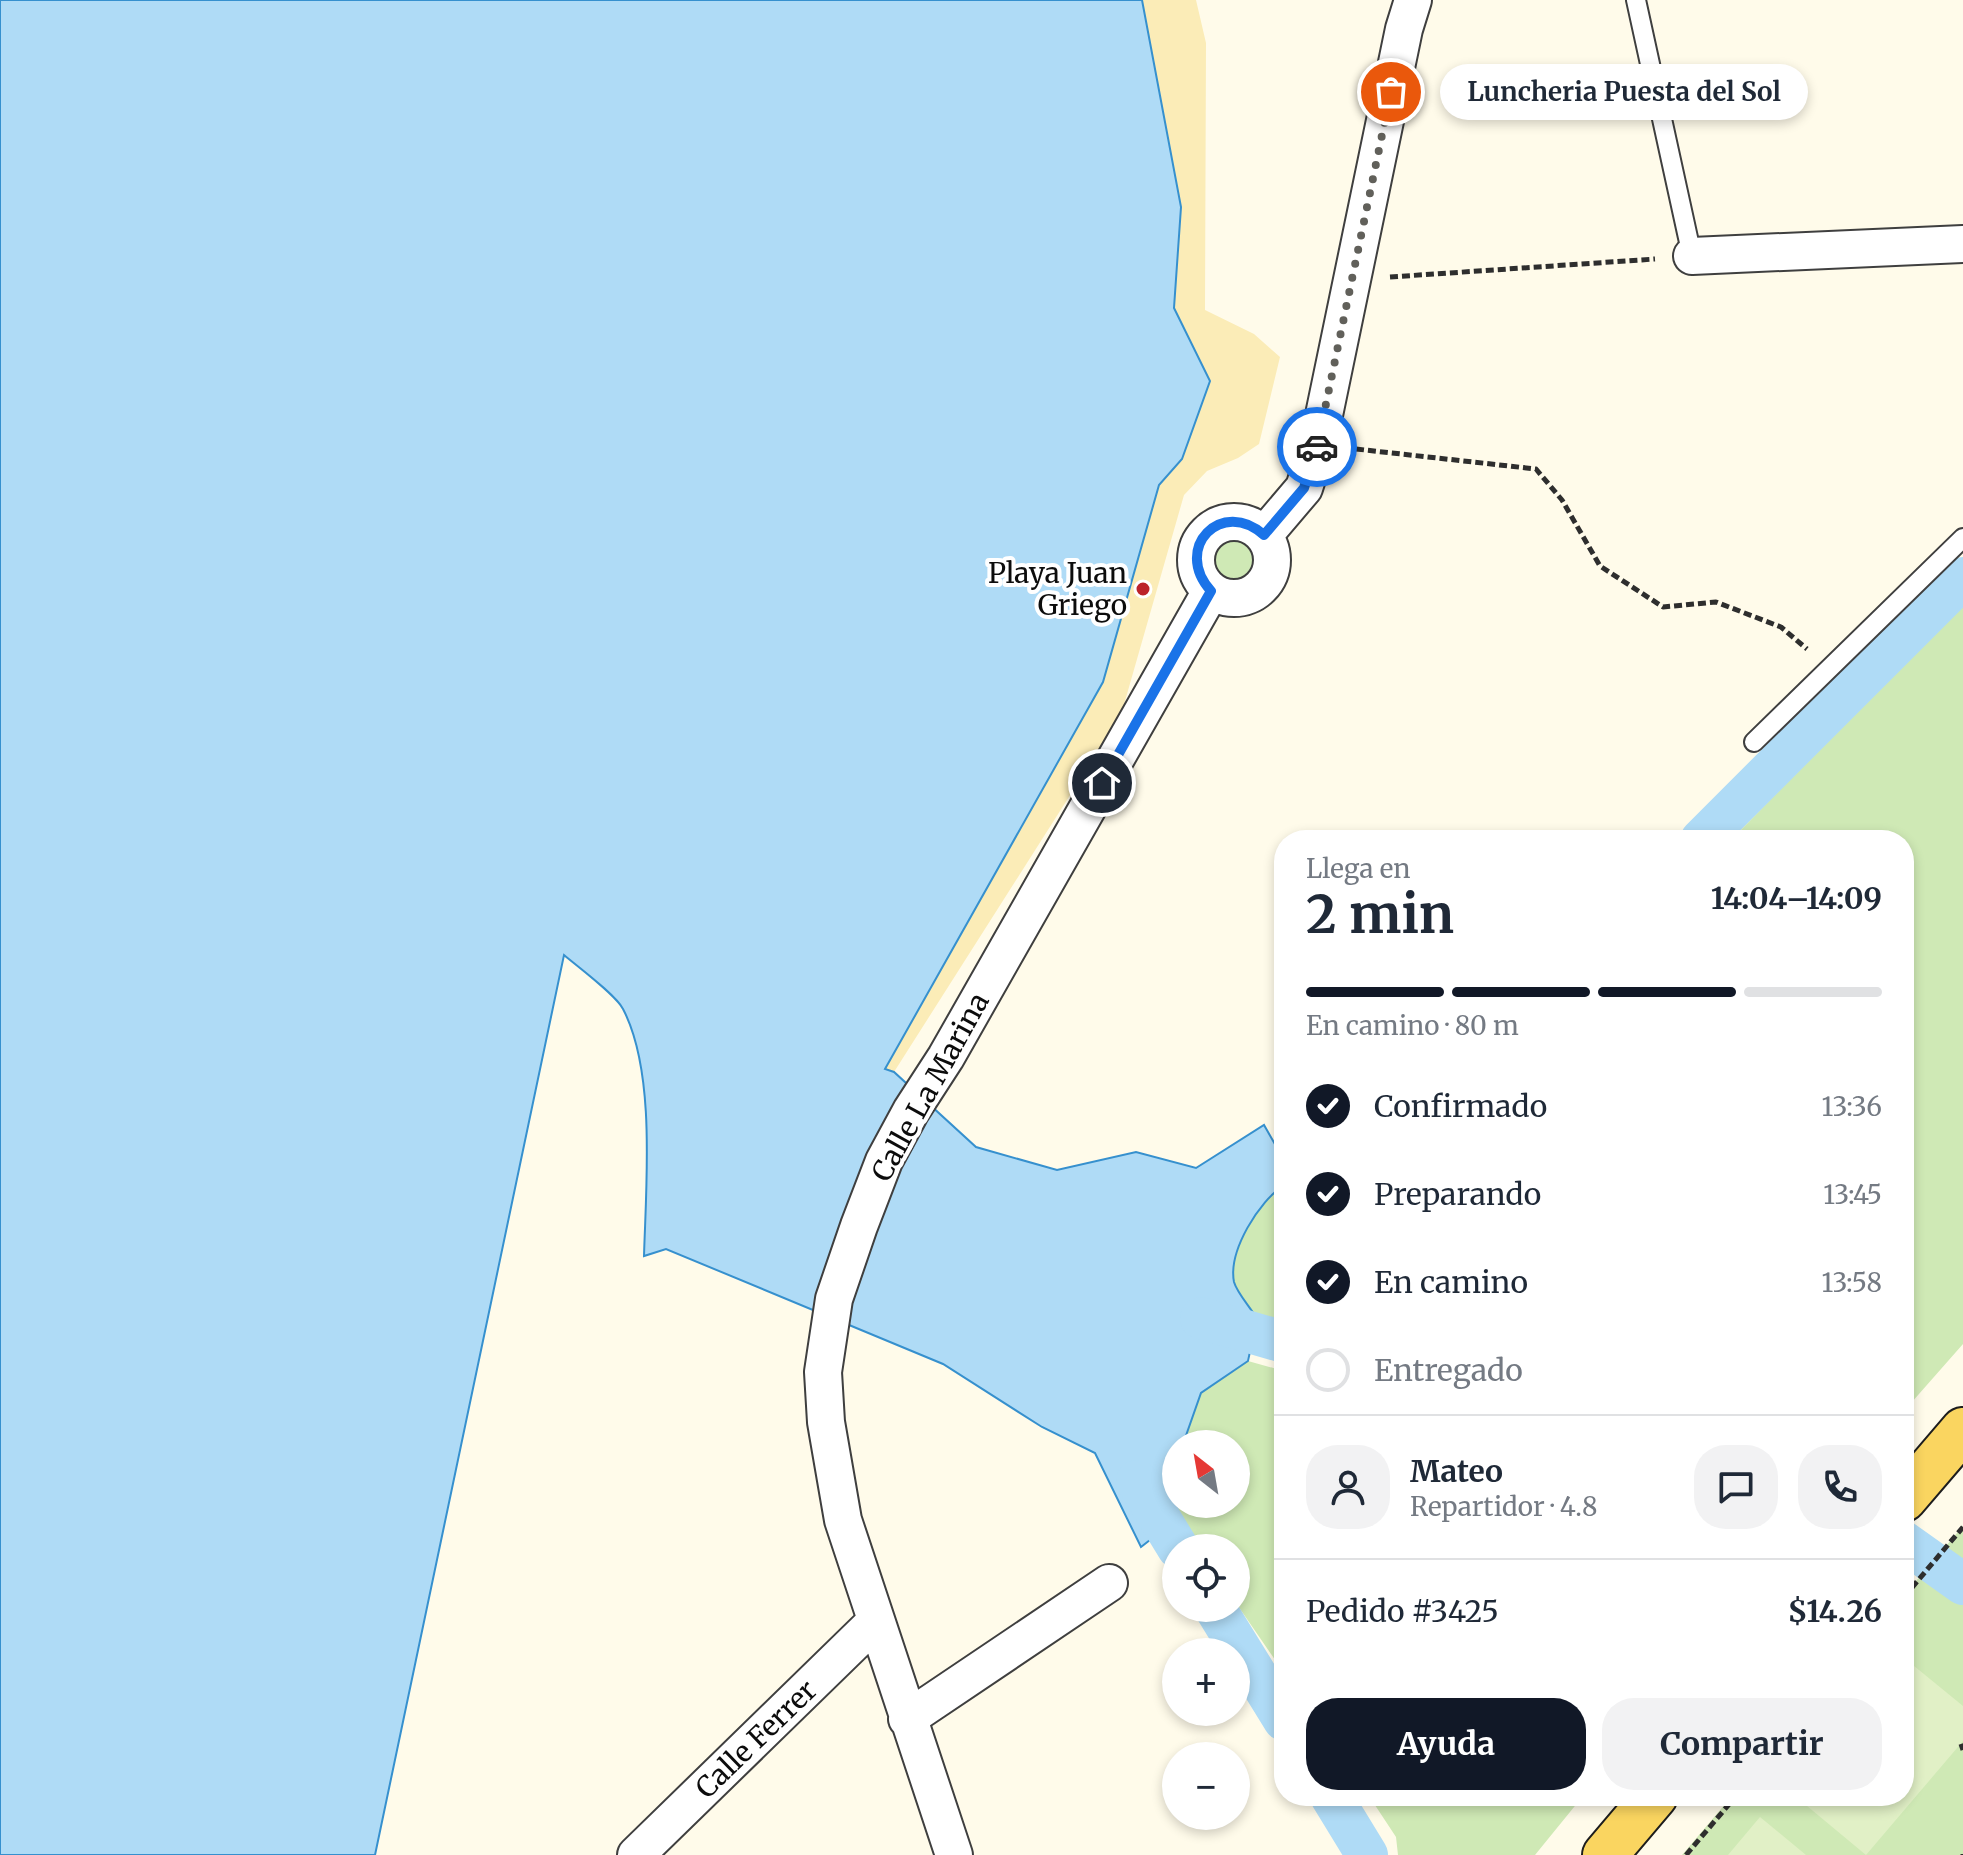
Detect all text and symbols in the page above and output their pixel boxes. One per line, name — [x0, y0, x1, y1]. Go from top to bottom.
pin — [1357, 58, 1425, 126]
callout: Luncheria Puesta del Sol — [1439, 64, 1807, 120]
icon: bag — [1369, 70, 1413, 114]
text: Luncheria Puesta del Sol — [1467, 75, 1781, 108]
courier — [1277, 407, 1357, 487]
icon: car — [1295, 425, 1339, 469]
place label: Playa Juan Griego — [988, 555, 1127, 623]
marker: Playa Juan Griego — [1134, 580, 1152, 598]
pin — [1068, 749, 1136, 817]
icon: home — [1080, 761, 1124, 805]
text: Llega en — [1306, 852, 1410, 885]
text: 14:04–14:09 — [1711, 879, 1882, 917]
text: 2 min — [1306, 882, 1454, 947]
street label: Calle La Marina — [863, 986, 997, 1188]
text: En camino · 80 m — [1306, 1009, 1519, 1042]
icon: check — [1306, 1084, 1350, 1128]
text: Confirmado — [1374, 1087, 1547, 1125]
text: 13:36 — [1822, 1090, 1882, 1123]
icon: check — [1306, 1172, 1350, 1216]
text: Preparando — [1374, 1175, 1541, 1213]
text: 13:45 — [1823, 1178, 1882, 1211]
icon: check — [1306, 1260, 1350, 1304]
text: En camino — [1374, 1263, 1528, 1301]
text: 13:58 — [1821, 1266, 1882, 1299]
text: Entregado — [1374, 1351, 1523, 1389]
north arrow — [1162, 1430, 1250, 1518]
map controls — [1162, 1430, 1250, 1830]
button: person — [1306, 1445, 1390, 1529]
button: chat — [1694, 1445, 1778, 1529]
button: phone — [1798, 1445, 1882, 1529]
text: Mateo — [1410, 1452, 1503, 1490]
text: Repartidor · 4.8 — [1410, 1490, 1597, 1523]
button: locate — [1162, 1534, 1250, 1622]
text: Pedido #3425 — [1306, 1592, 1499, 1630]
text: $14.26 — [1787, 1592, 1882, 1630]
button: + — [1162, 1638, 1250, 1726]
street label: Calle Ferrer — [688, 1672, 824, 1806]
button: Ayuda — [1306, 1698, 1586, 1790]
button: Compartir — [1602, 1698, 1882, 1790]
button: − — [1162, 1742, 1250, 1830]

